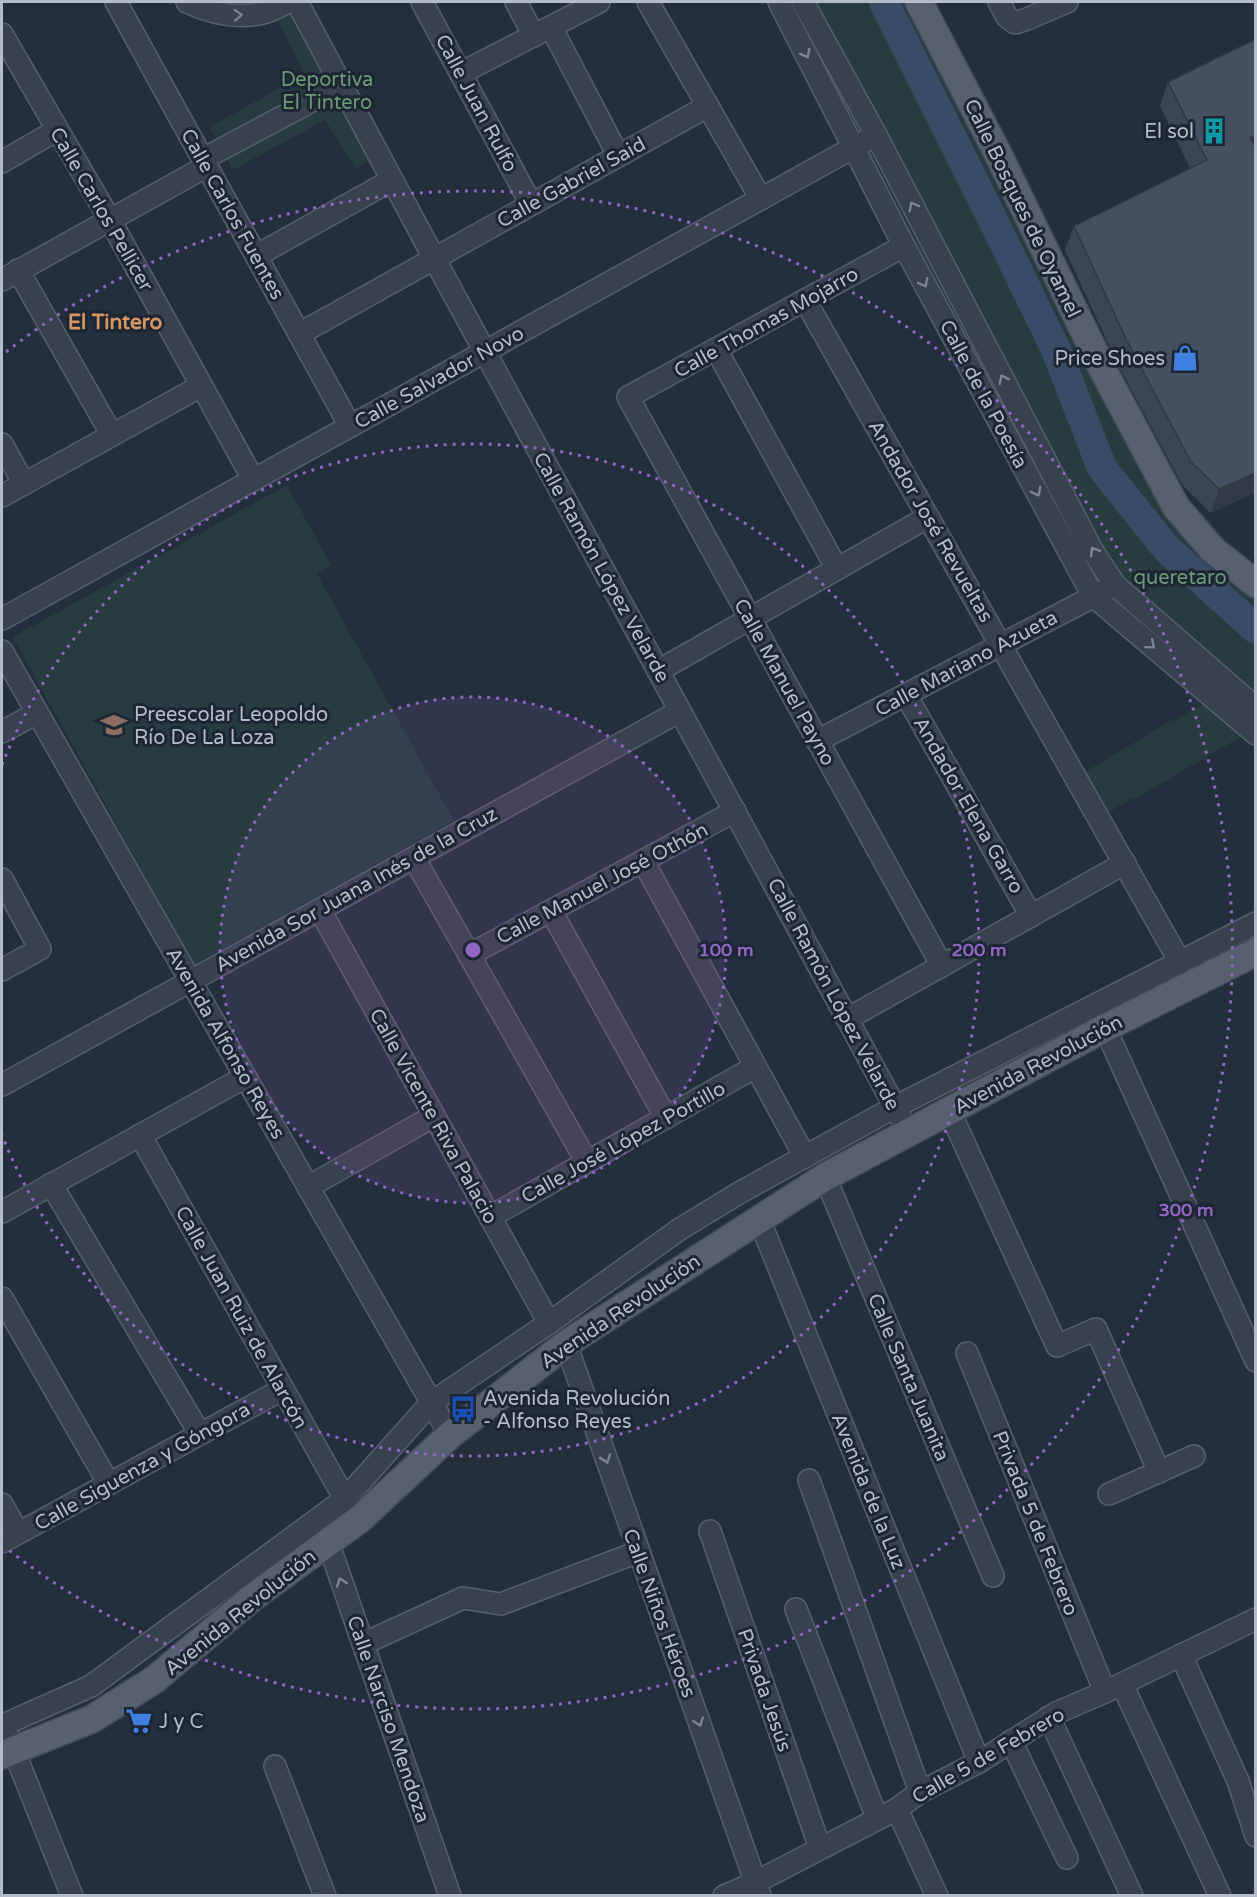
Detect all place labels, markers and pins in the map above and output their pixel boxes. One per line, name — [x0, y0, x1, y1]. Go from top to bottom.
building icon: El sol — [1199, 116, 1229, 146]
place label: El sol — [1144, 120, 1194, 144]
shop icon: Price Shoes — [1170, 343, 1200, 373]
place label: Price Shoes — [1055, 347, 1165, 371]
place label: Preescolar Leopoldo Río De La Loza — [134, 703, 328, 750]
school or university icon: Preescolar Leopoldo Río De La Loza — [99, 710, 129, 740]
centre of rings — [463, 940, 483, 960]
place label: Avenida Revolución - Alfonso Reyes — [483, 1387, 670, 1434]
bus stop icon: Avenida Revolución - Alfonso Reyes — [448, 1394, 478, 1424]
supermarket icon: J y C — [124, 1706, 154, 1736]
place label: J y C — [159, 1710, 203, 1734]

